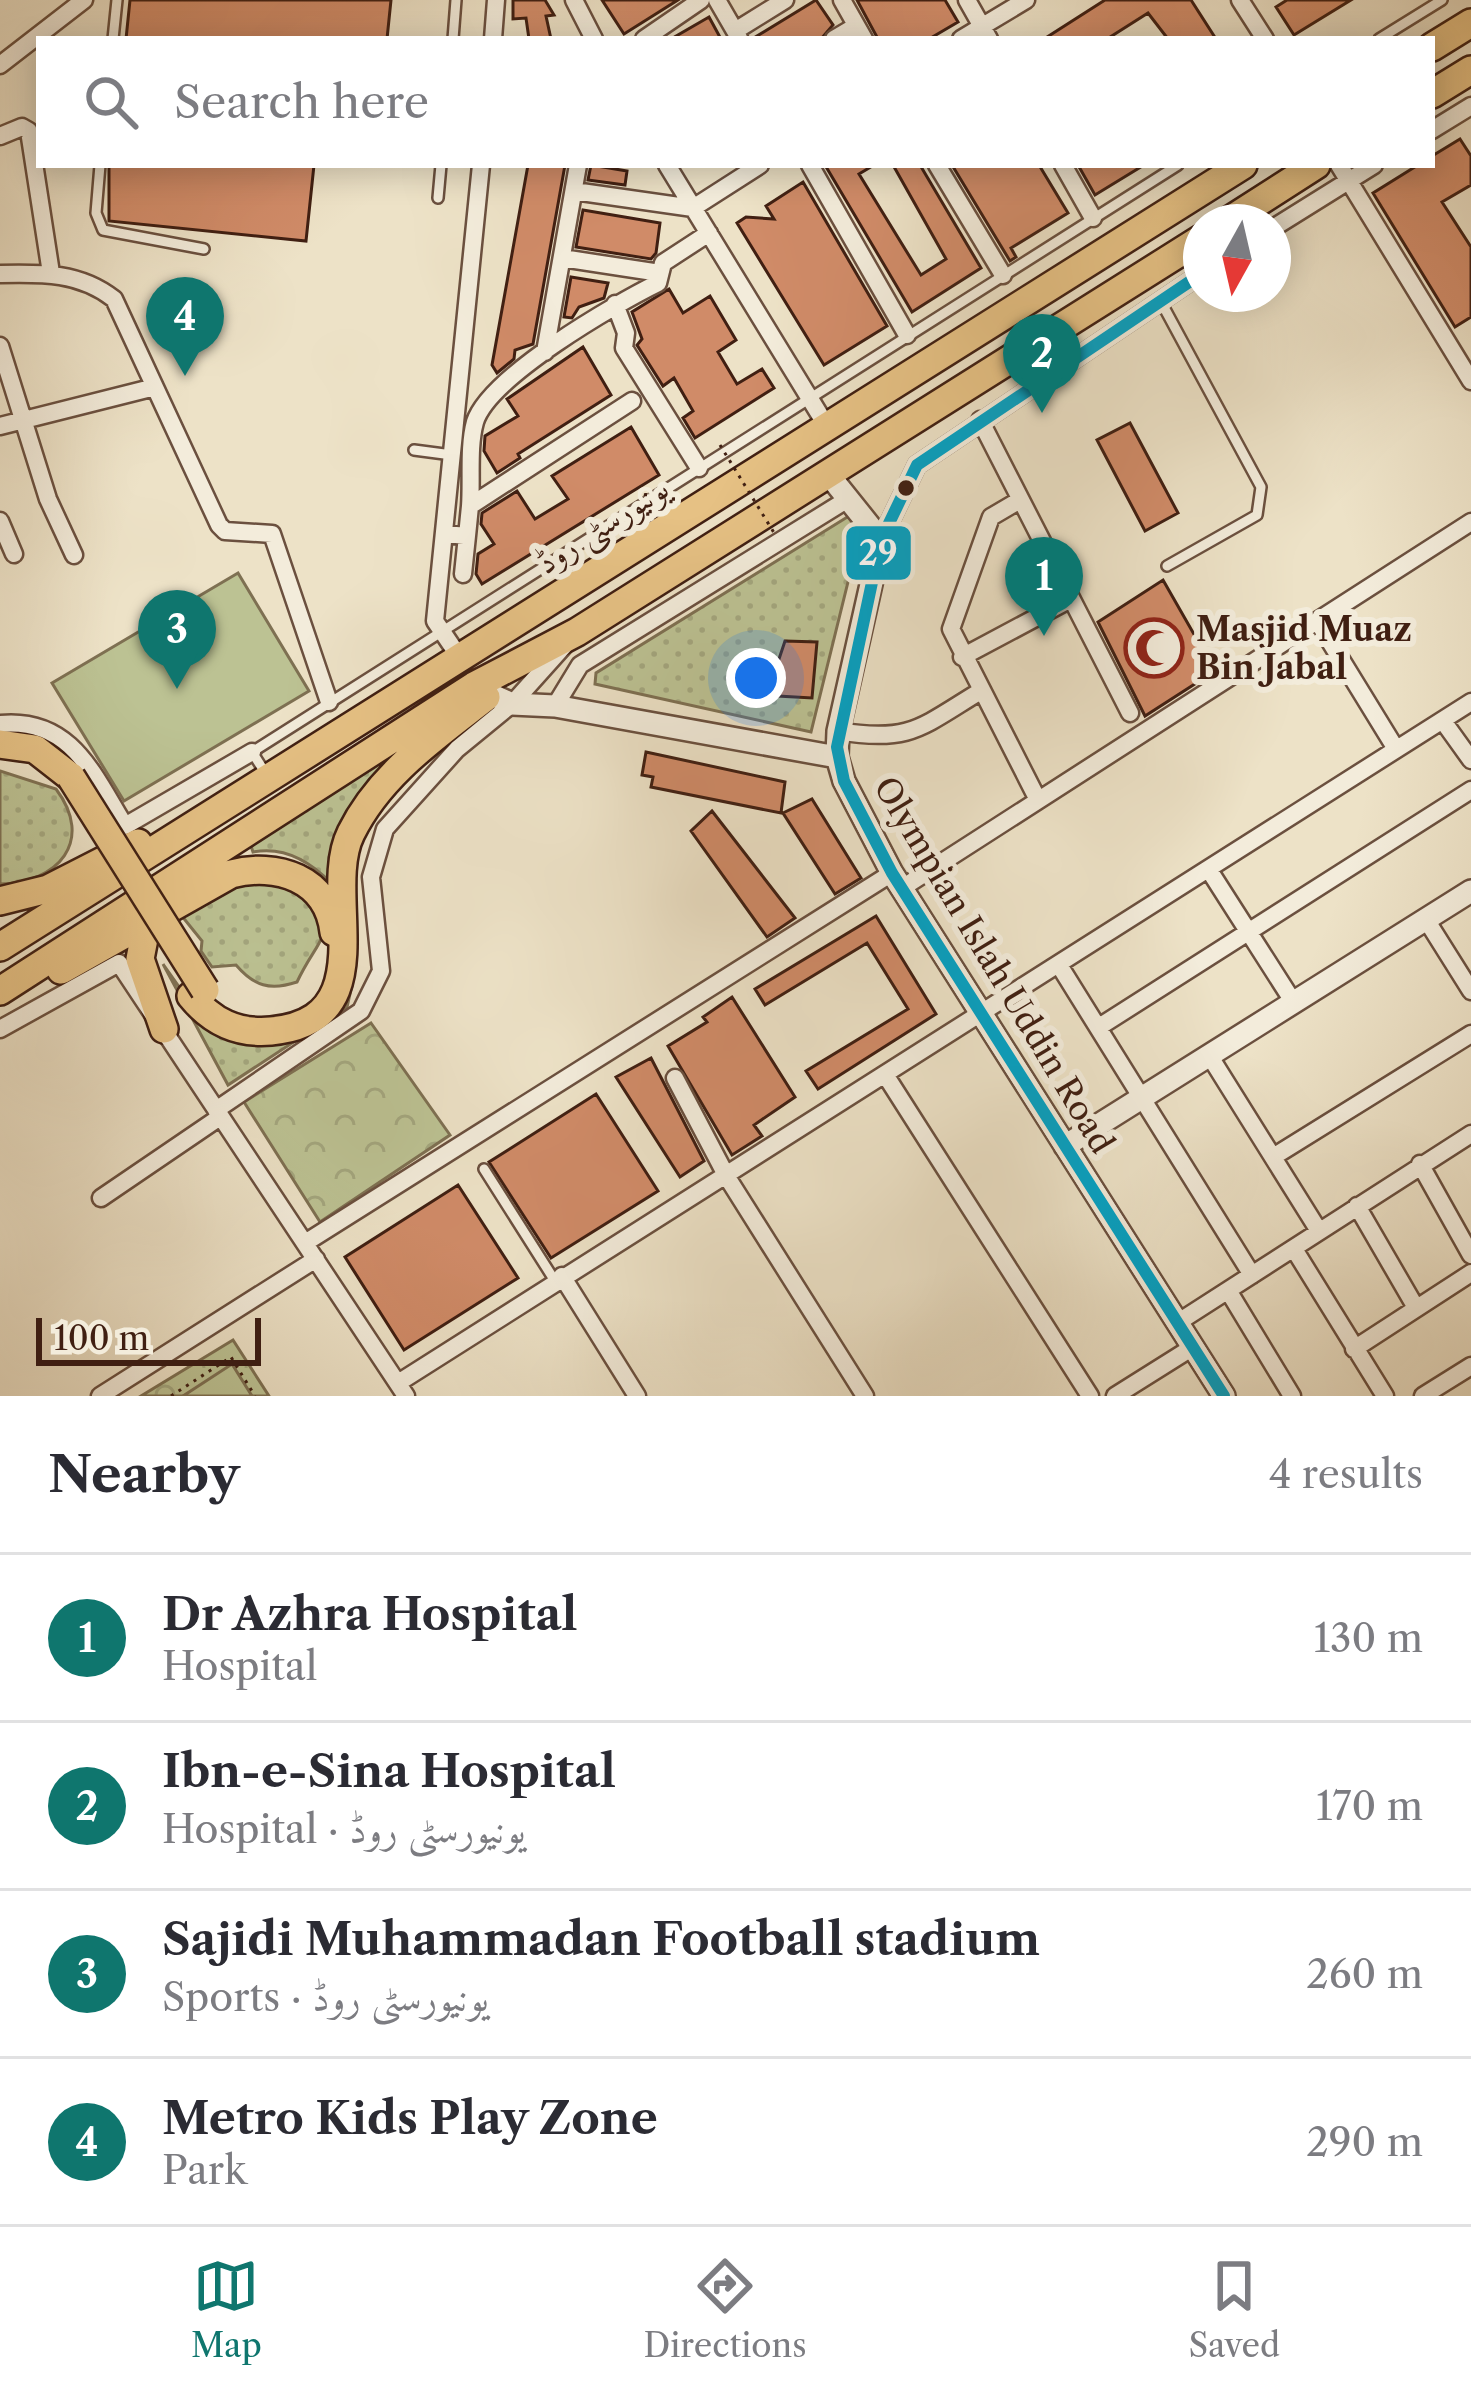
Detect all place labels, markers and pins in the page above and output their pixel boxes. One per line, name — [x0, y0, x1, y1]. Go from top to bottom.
pin: 4 — [146, 277, 224, 376]
pin: 2 — [1003, 314, 1081, 413]
unlabelled marker — [895, 477, 917, 499]
pin: 1 — [1005, 537, 1083, 636]
pin: 3 — [138, 590, 216, 689]
place label: Masjid Muaz Bin Jabal — [1196, 609, 1412, 688]
mosque icon: Masjid Muaz Bin Jabal — [1123, 617, 1185, 679]

